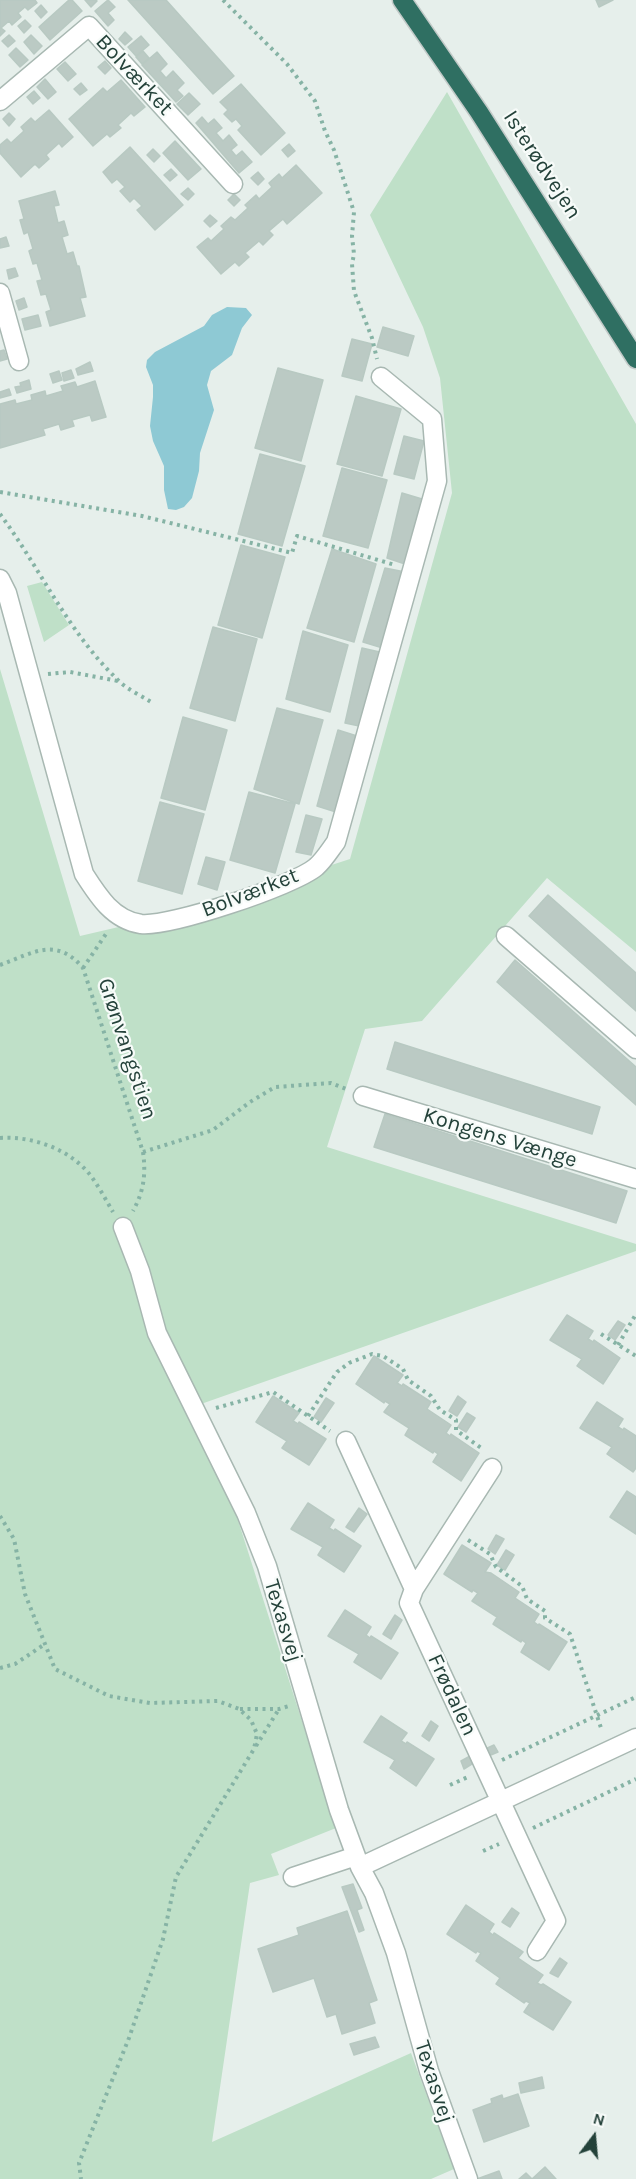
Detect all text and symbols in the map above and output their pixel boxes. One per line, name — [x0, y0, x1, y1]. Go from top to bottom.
street label: Bolværket — [90, 29, 178, 121]
street label: Isterødvejen — [497, 106, 587, 224]
street label: Bolværket — [198, 862, 302, 924]
street label: Grønvangstien — [92, 975, 162, 1123]
street label: Kongens Vænge — [420, 1102, 580, 1174]
street label: Texasvej — [258, 1577, 308, 1665]
street label: Frødalen — [422, 1650, 482, 1740]
street label: Texasvej — [408, 2038, 460, 2126]
north arrow — [564, 2107, 624, 2167]
text: N — [591, 2108, 607, 2130]

